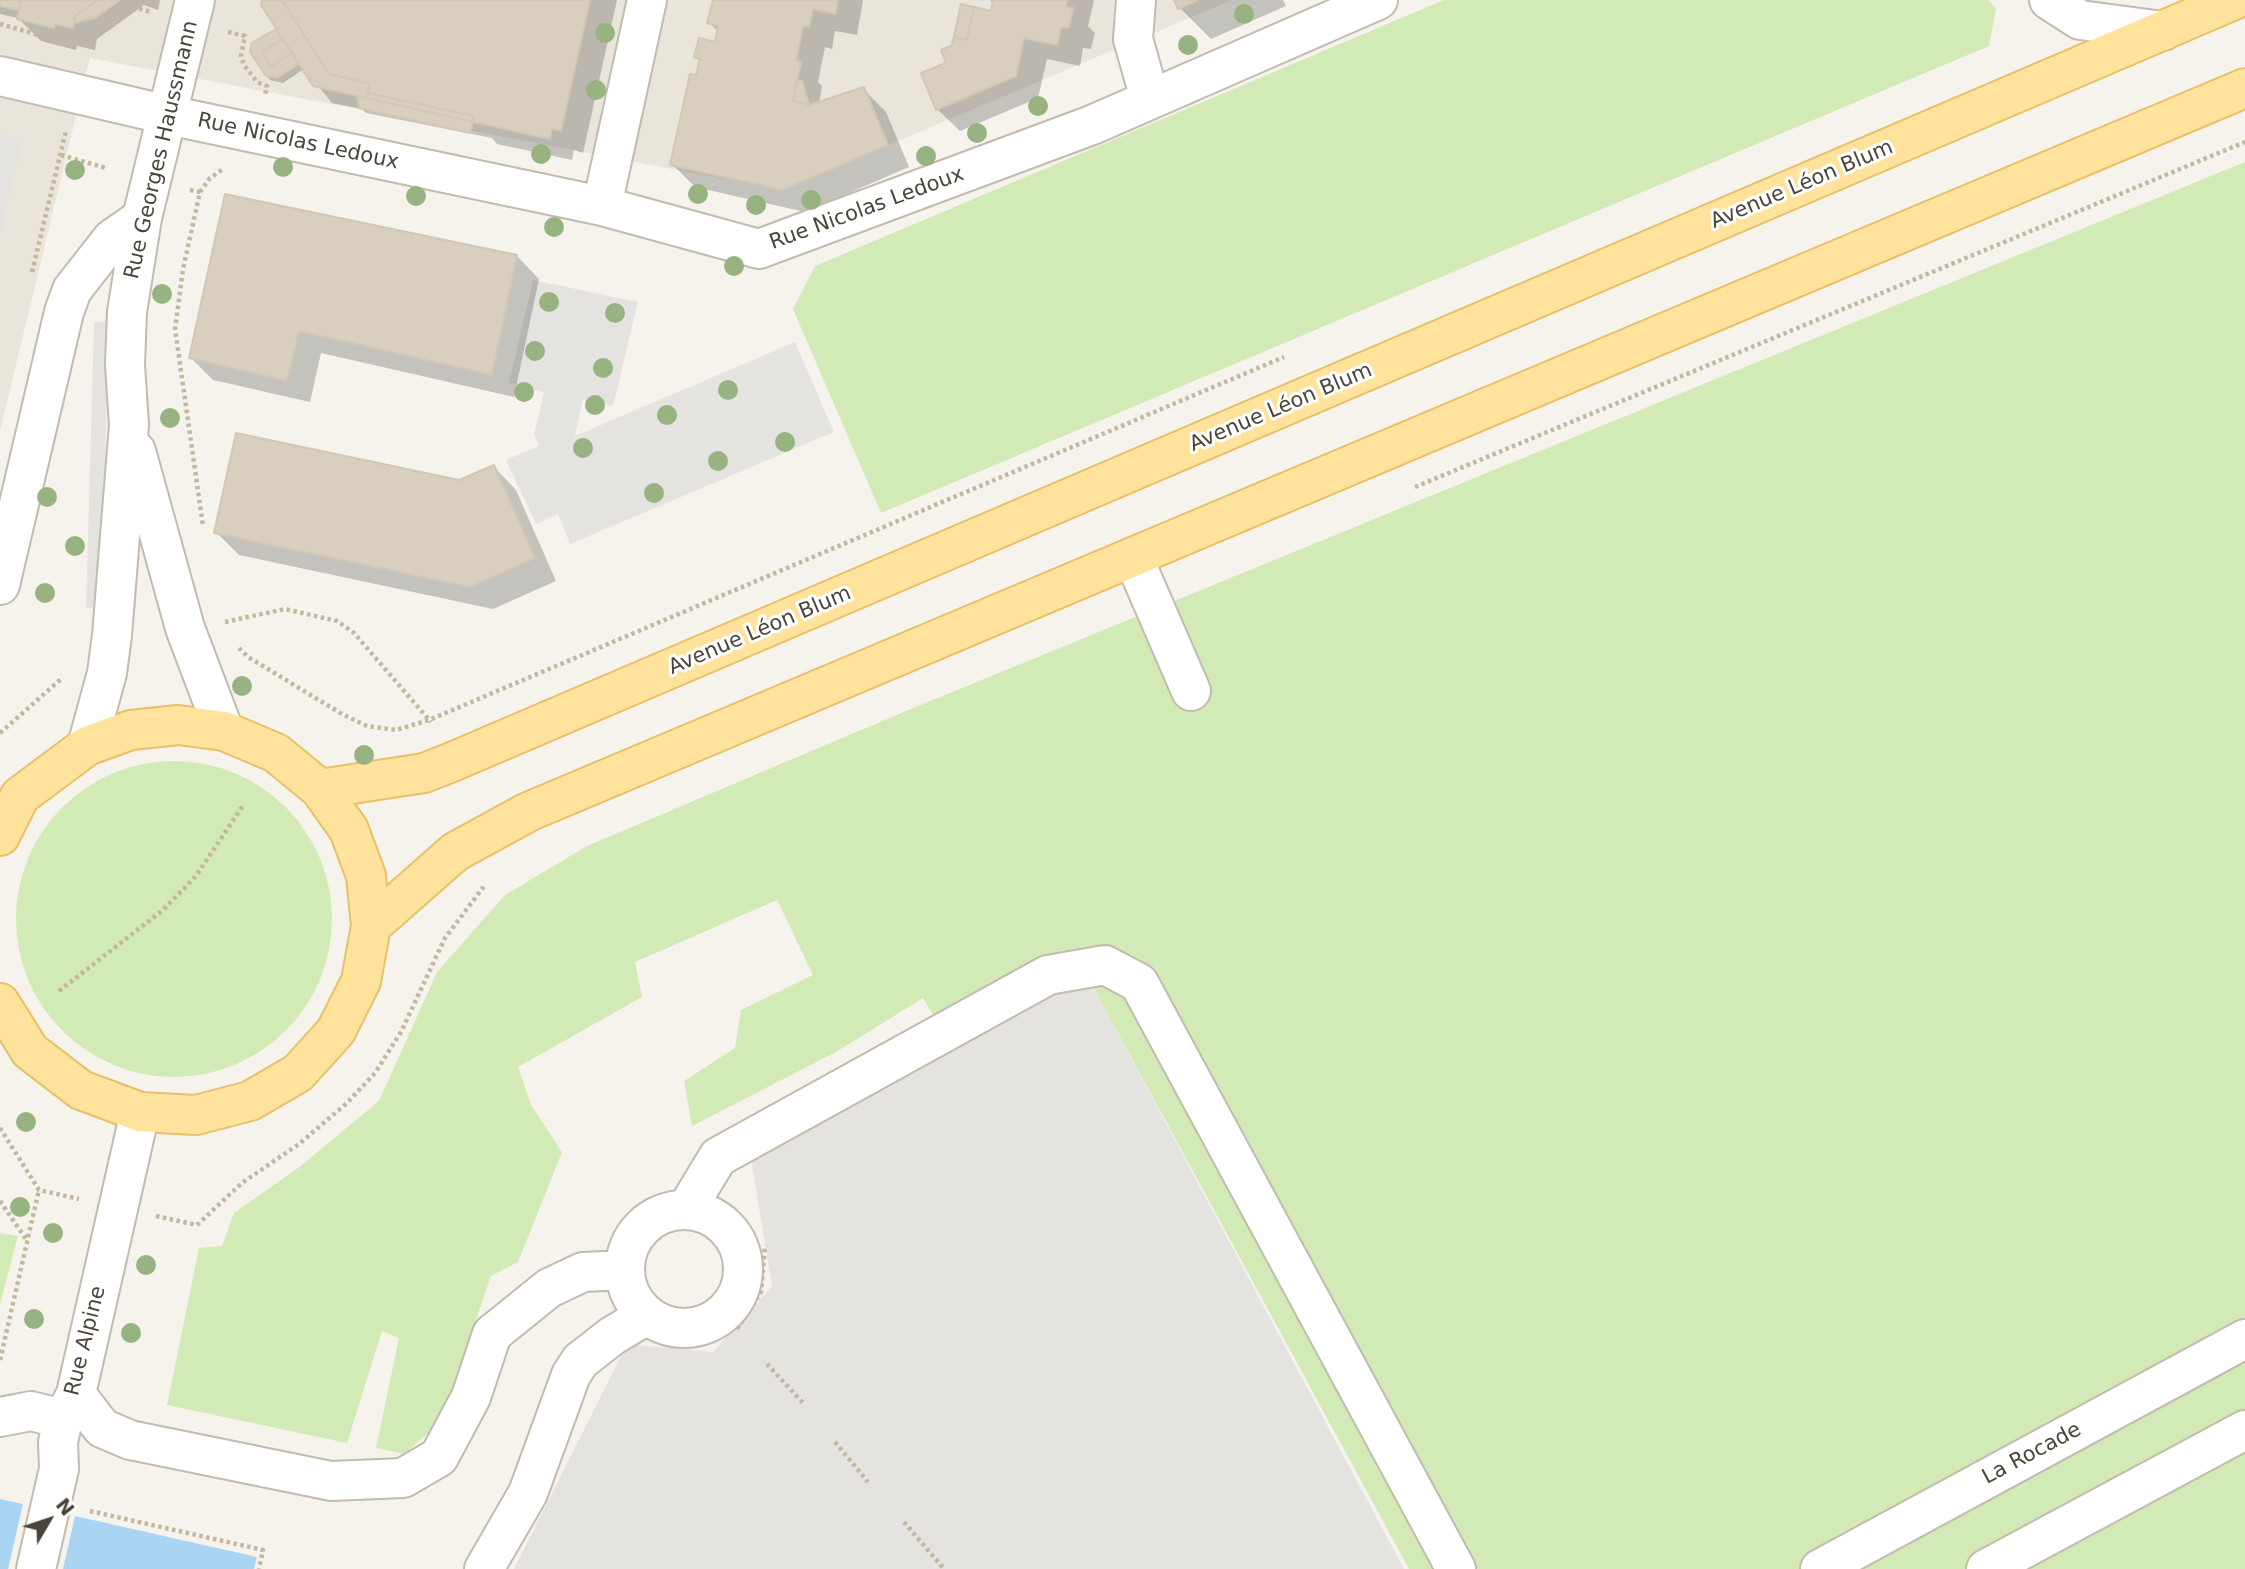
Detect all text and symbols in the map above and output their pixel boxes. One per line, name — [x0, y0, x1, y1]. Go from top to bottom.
street label: Rue Georges Haussmann — [120, 18, 204, 282]
street label: Rue Nicolas Ledoux — [195, 108, 401, 176]
street label: Avenue Léon Blum — [1707, 135, 1897, 235]
street label: Rue Nicolas Ledoux — [766, 162, 968, 256]
street label: Avenue Léon Blum — [1186, 358, 1376, 458]
street label: Avenue Léon Blum — [665, 581, 855, 681]
street label: Rue Alpine — [60, 1284, 112, 1398]
street label: La Rocade — [1978, 1417, 2086, 1491]
north arrow — [14, 1485, 84, 1555]
text: N — [52, 1494, 79, 1520]

